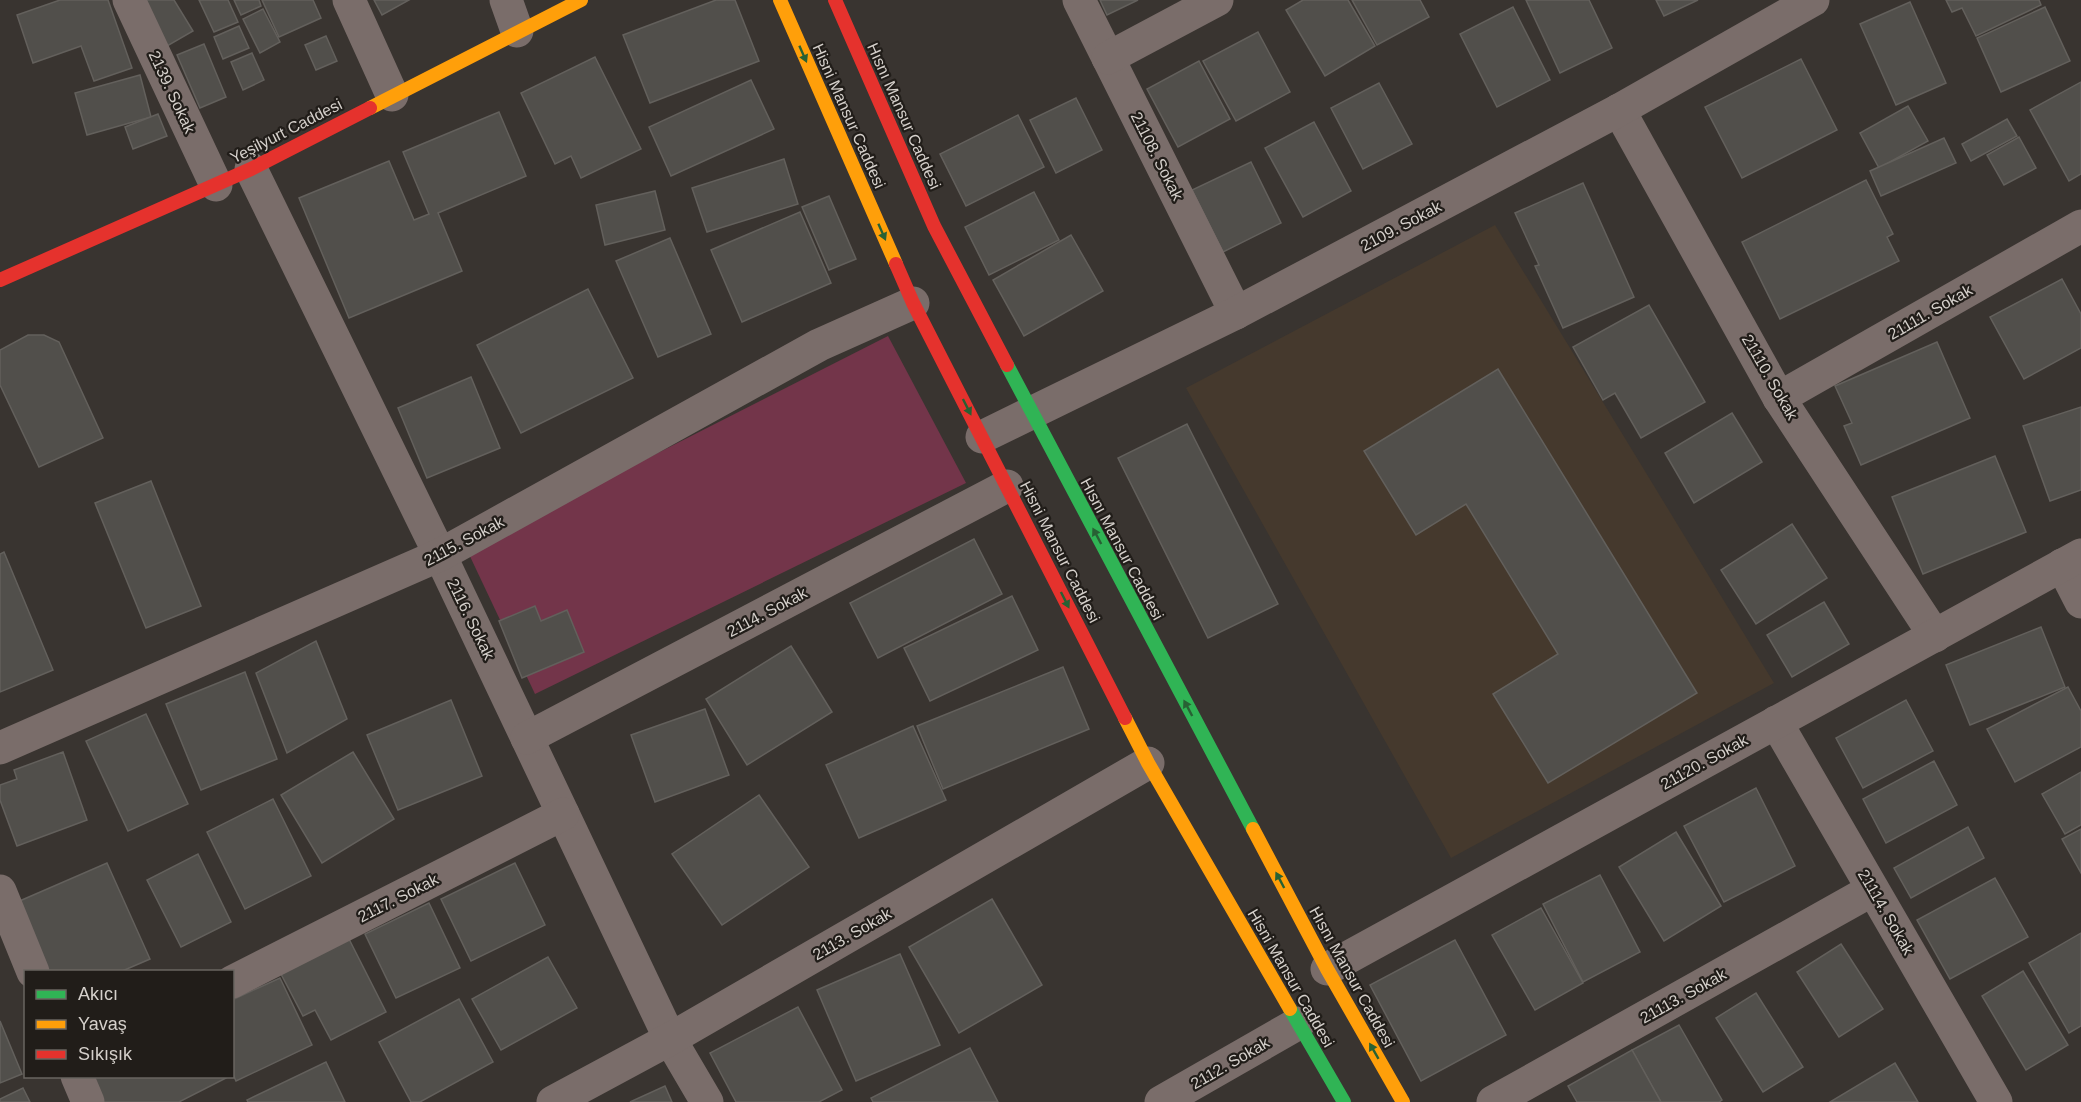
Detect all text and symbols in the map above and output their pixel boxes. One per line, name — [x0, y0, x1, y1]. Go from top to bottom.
street label: Hısnı Mansur Caddesi — [864, 40, 944, 192]
street label: Hisni Mansur Caddesi — [809, 41, 889, 191]
one-way arrow — [799, 45, 808, 62]
street label: 2139. Sokak — [145, 48, 199, 137]
street label: Yeşilyurt Caddesi — [227, 95, 345, 167]
street label: 21108. Sokak — [1127, 109, 1187, 204]
street label: 2109. Sokak — [1358, 197, 1445, 254]
one-way arrow — [877, 224, 887, 242]
street label: 21111. Sokak — [1885, 281, 1976, 343]
street label: 21110. Sokak — [1739, 331, 1802, 423]
one-way arrow — [962, 399, 972, 416]
street label: Hısnı Mansur Caddesi — [1077, 475, 1167, 623]
street label: Hisni Mansur Caddesi — [1017, 478, 1103, 626]
street label: 2115. Sokak — [421, 512, 508, 569]
one-way arrow — [1092, 527, 1102, 544]
street label: 2116. Sokak — [444, 576, 498, 663]
street label: 2114. Sokak — [724, 583, 811, 640]
one-way arrow — [1061, 591, 1070, 608]
one-way arrow — [1183, 699, 1193, 716]
street label: 21120. Sokak — [1658, 731, 1751, 793]
street label: 21114. Sokak — [1855, 866, 1918, 958]
street label: 2117. Sokak — [355, 870, 442, 925]
one-way arrow — [1275, 871, 1285, 888]
street label: 2113. Sokak — [810, 904, 895, 963]
street label: Hısnı Mansur Caddesi — [1306, 904, 1398, 1050]
street label: Hisni Mansur Caddesi — [1245, 906, 1337, 1050]
street label: 21113. Sokak — [1637, 965, 1730, 1027]
legend — [24, 970, 234, 1078]
text: Akıcı — [78, 984, 118, 1004]
text: Yavaş — [78, 1014, 127, 1034]
street label: 2112. Sokak — [1188, 1033, 1273, 1092]
one-way arrow — [1369, 1042, 1379, 1059]
text: Sıkışık — [78, 1044, 133, 1064]

